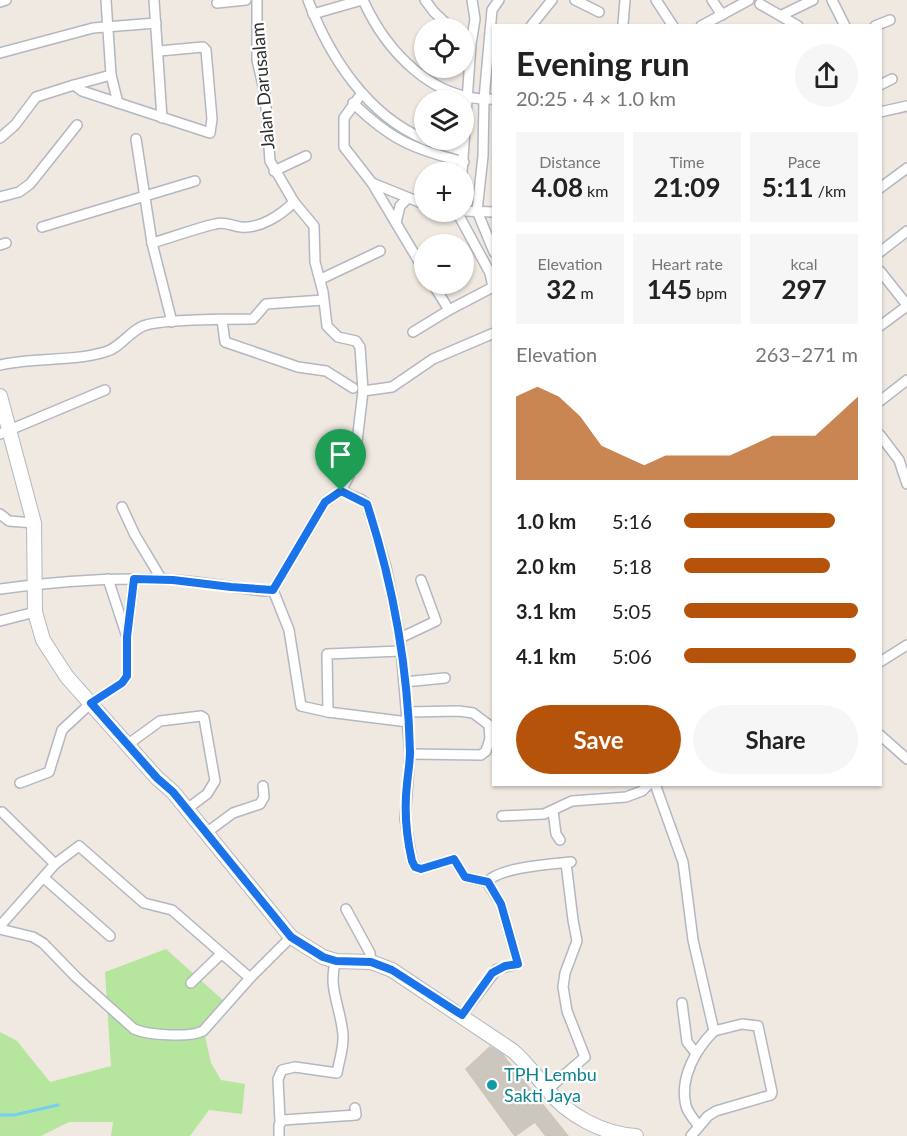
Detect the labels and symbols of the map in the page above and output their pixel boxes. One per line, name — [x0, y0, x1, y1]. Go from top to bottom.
street label: Jalan Darusalam — [245, 21, 279, 151]
pin — [315, 429, 366, 491]
place label: TPH Lembu Sakti Jaya — [504, 1063, 597, 1106]
marker: TPH Lembu Sakti Jaya — [485, 1078, 499, 1092]

